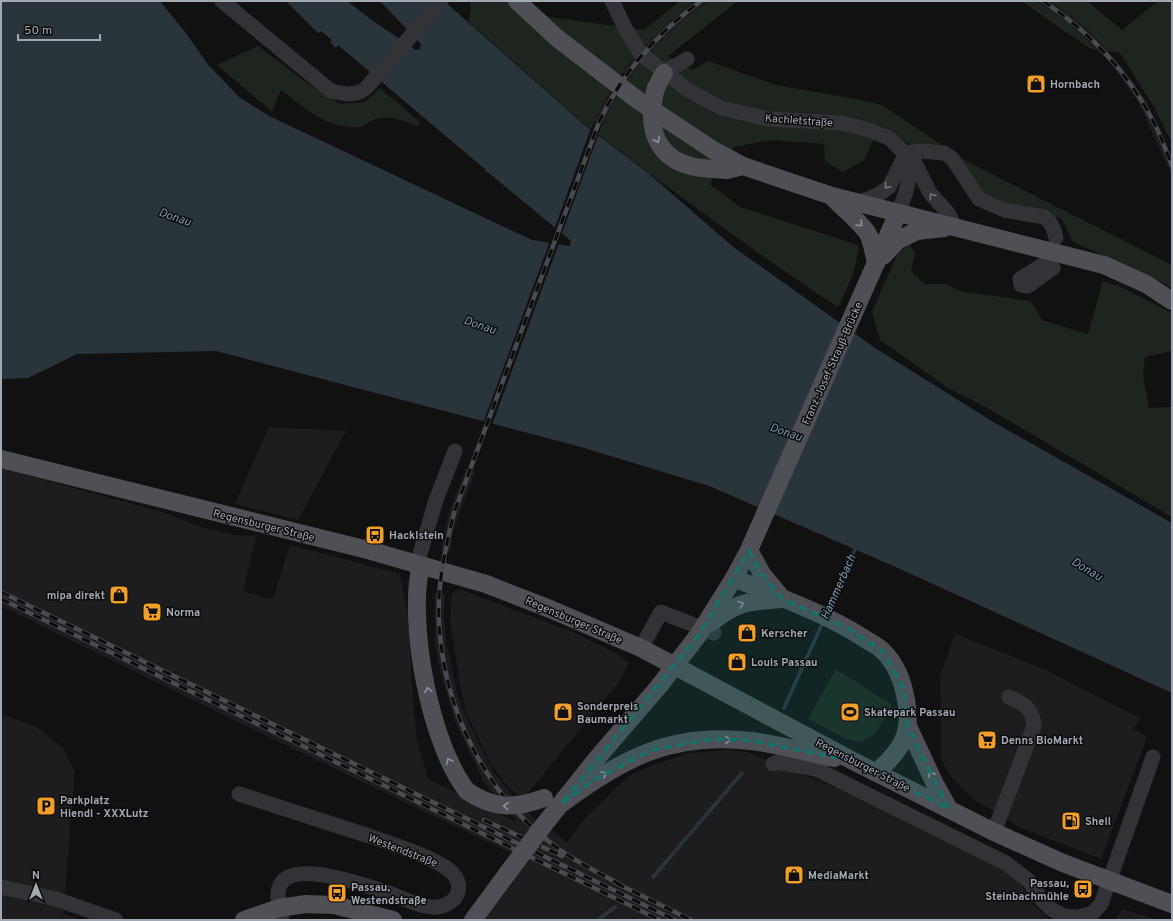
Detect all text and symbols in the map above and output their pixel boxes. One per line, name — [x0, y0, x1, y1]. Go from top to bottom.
scale bar — [18, 16, 100, 42]
text: 50 m — [24, 23, 52, 39]
shop icon: Hornbach — [1025, 73, 1047, 95]
place label: Hornbach — [1050, 78, 1100, 92]
street label: Kachletstraße — [764, 112, 833, 130]
one-way arrow — [652, 135, 660, 143]
one-way arrow — [885, 182, 892, 189]
one-way arrow — [930, 193, 937, 200]
water label: Donau — [156, 205, 193, 231]
one-way arrow — [855, 219, 862, 227]
street label: Franz-Josef-Strauß-Brücke — [799, 300, 866, 427]
water label: Donau — [461, 313, 498, 339]
water label: Donau — [767, 420, 804, 446]
street label: Regensburger Straße — [212, 507, 316, 545]
bus stop icon: Hacklstein — [364, 524, 386, 546]
place label: Hacklstein — [389, 529, 444, 543]
water label: Hammerbach — [817, 552, 861, 622]
water label: Donau — [1068, 554, 1105, 586]
shop icon: mipa direkt — [108, 584, 130, 606]
place label: mipa direkt — [47, 589, 105, 603]
street label: Regensburger Straße — [523, 594, 624, 648]
supermarket icon: Norma — [141, 601, 163, 623]
one-way arrow — [737, 601, 745, 609]
place label: Norma — [166, 606, 200, 620]
shop icon: Kerscher — [736, 622, 758, 644]
place label: Kerscher — [761, 627, 808, 641]
shop icon: Louis Passau — [726, 651, 748, 673]
place label: Louis Passau — [751, 656, 818, 670]
one-way arrow — [424, 687, 433, 693]
place label: Sonderpreis Baumarkt — [577, 700, 638, 727]
shop icon: Sonderpreis Baumarkt — [552, 701, 574, 723]
sports icon: Skatepark Passau — [839, 701, 861, 723]
place label: Skatepark Passau — [864, 706, 955, 720]
supermarket icon: Denns BioMarkt — [976, 729, 998, 751]
place label: Denns BioMarkt — [1001, 734, 1083, 748]
one-way arrow — [725, 736, 731, 744]
street label: Regensburger Straße — [813, 736, 912, 796]
one-way arrow — [446, 758, 454, 765]
one-way arrow — [600, 771, 607, 778]
one-way arrow — [928, 771, 936, 779]
place label: Parkplatz Hiendl - XXXLutz — [60, 794, 149, 821]
parking icon: Parkplatz Hiendl - XXXLutz — [35, 795, 57, 817]
one-way arrow — [503, 801, 509, 810]
fuel station icon: Shell — [1060, 810, 1082, 832]
place label: Shell — [1085, 815, 1111, 829]
street label: Westendstraße — [366, 831, 439, 871]
shop icon: MediaMarkt — [783, 864, 805, 886]
north arrow — [16, 865, 56, 905]
text: N — [32, 869, 40, 883]
place label: MediaMarkt — [808, 869, 869, 883]
place label: Passau, Steinbachmühle — [985, 877, 1069, 904]
bus stop icon: Passau, Steinbachmühle — [1072, 878, 1094, 900]
place label: Passau, Westendstraße — [351, 881, 427, 908]
bus stop icon: Passau, Westendstraße — [326, 882, 348, 904]

